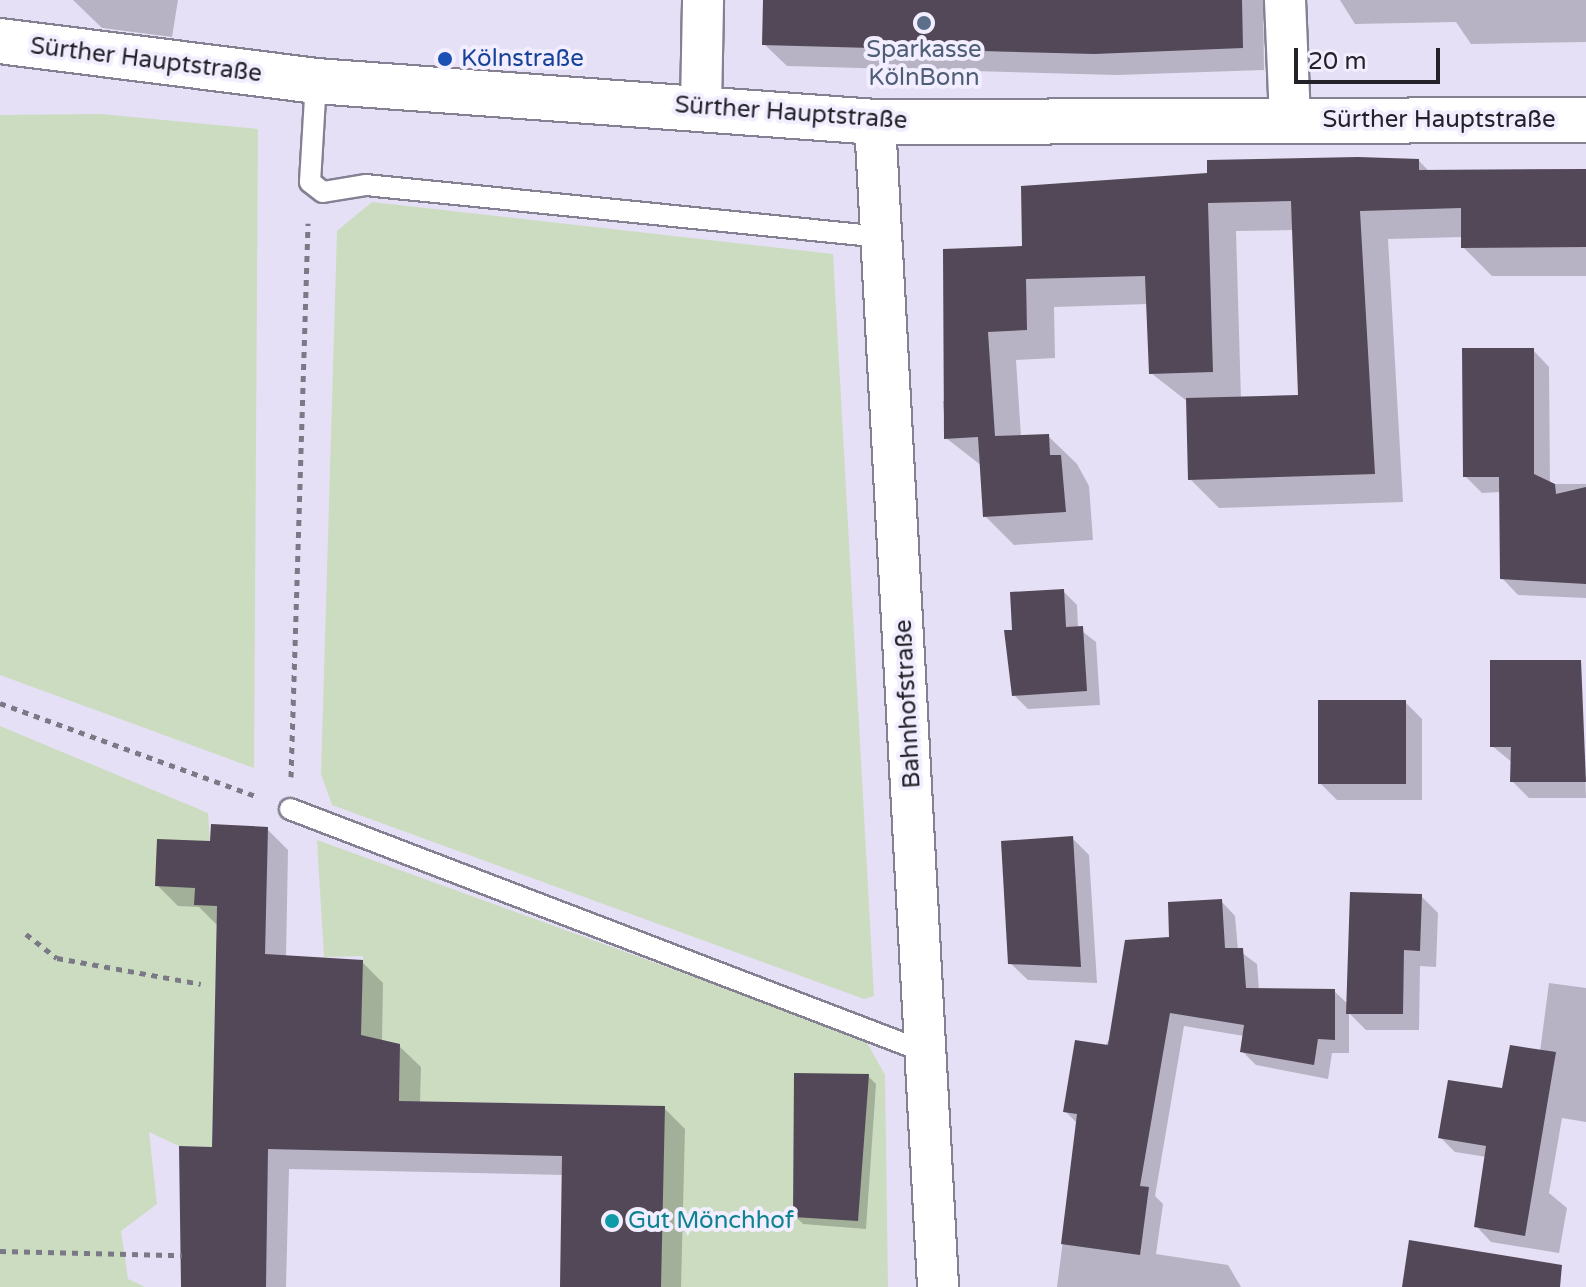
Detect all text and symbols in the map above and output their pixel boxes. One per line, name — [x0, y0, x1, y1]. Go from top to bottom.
marker: Sparkasse KölnBonn — [915, 14, 933, 32]
street label: Sürther Hauptstraße — [29, 32, 263, 88]
scale bar — [1298, 32, 1444, 82]
place label: Sparkasse KölnBonn — [866, 36, 982, 92]
place label: Kölnstraße — [461, 45, 584, 73]
text: 20 m — [1308, 47, 1366, 76]
marker: Kölnstraße — [436, 50, 454, 68]
street label: Sürther Hauptstraße — [674, 91, 908, 135]
street label: Sürther Hauptstraße — [1323, 106, 1555, 134]
street label: Bahnhofstraße — [889, 619, 927, 789]
place label: Gut Mönchhof — [628, 1207, 794, 1235]
marker: Gut Mönchhof — [603, 1212, 621, 1230]

